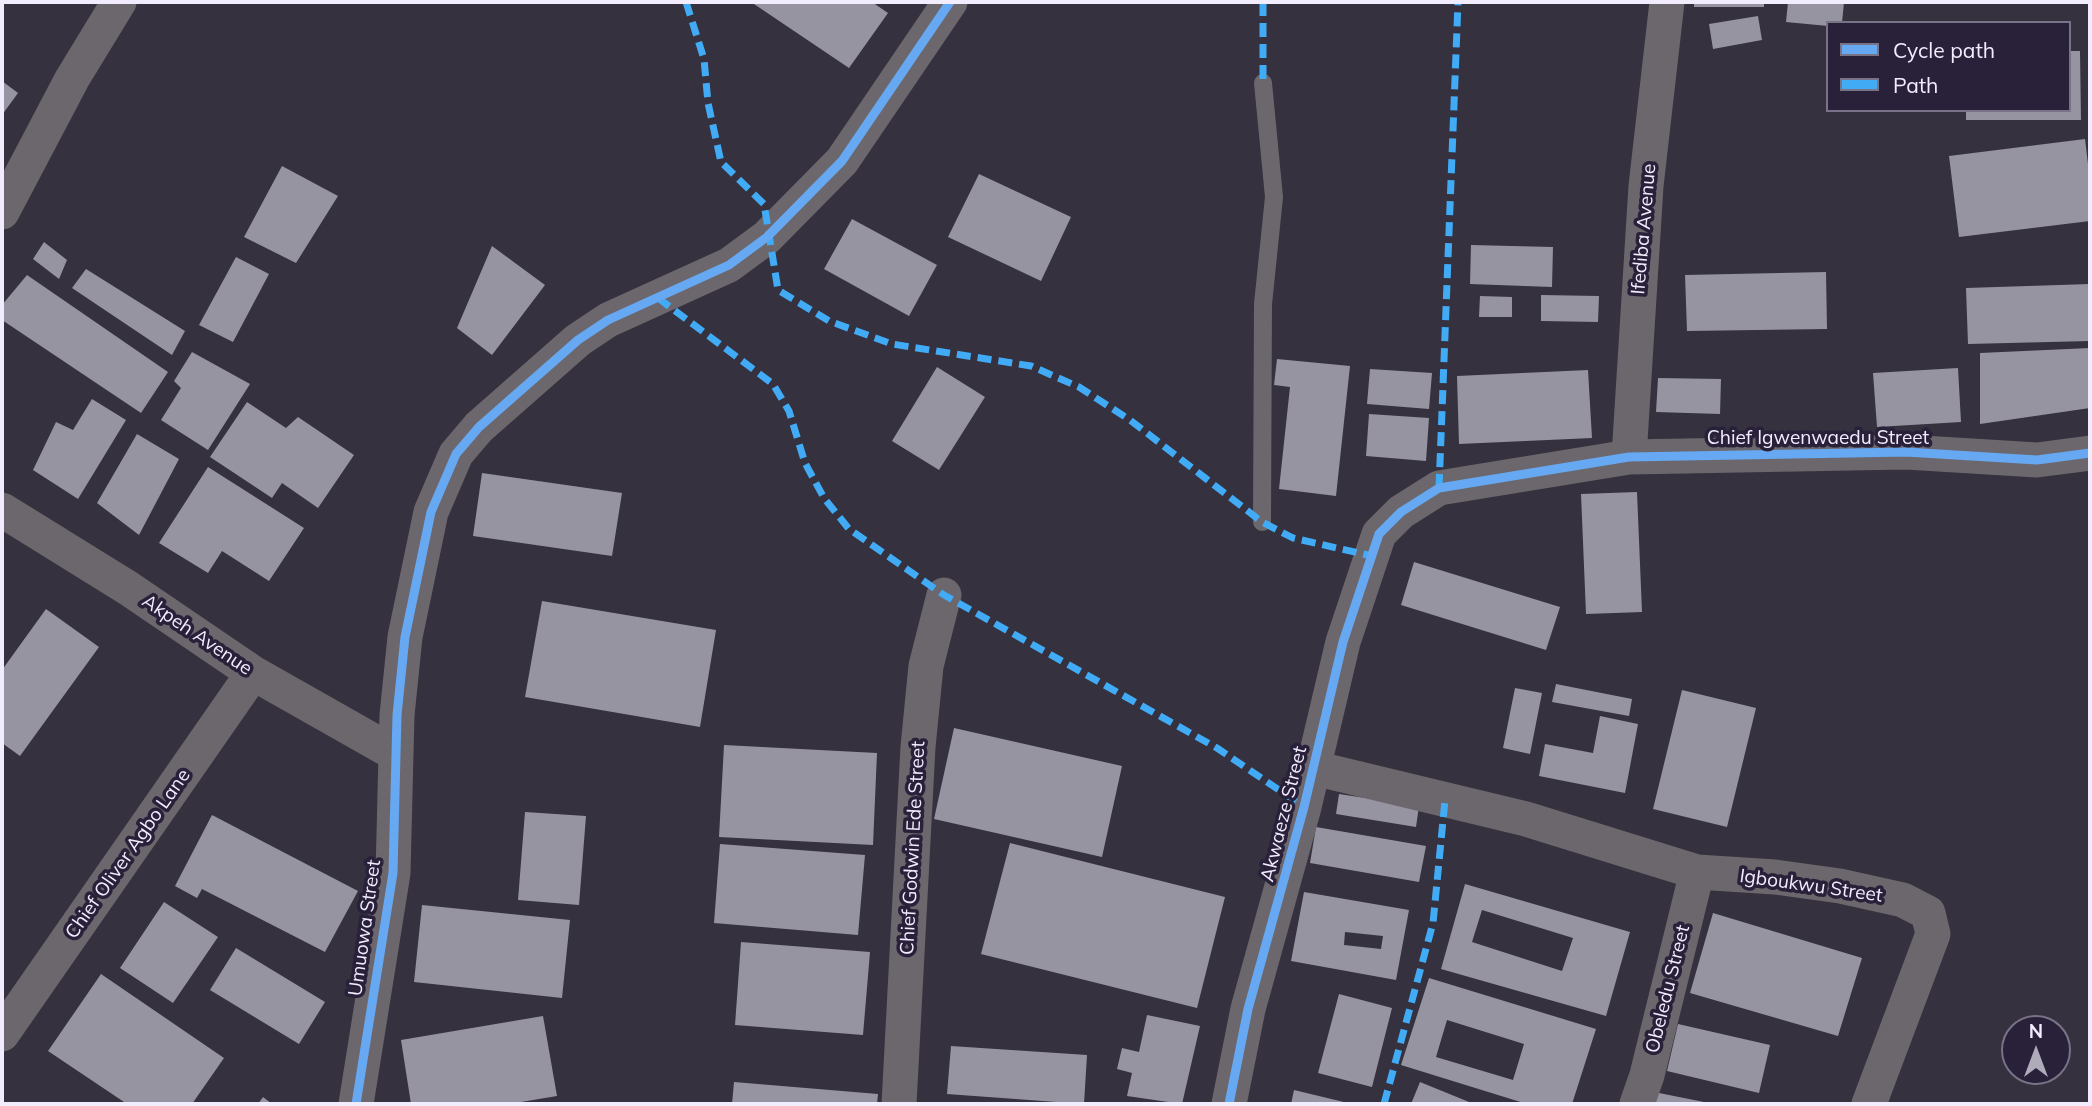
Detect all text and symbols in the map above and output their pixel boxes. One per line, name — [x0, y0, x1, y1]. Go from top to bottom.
legend — [1826, 21, 2071, 112]
text: Cycle path — [1893, 37, 1995, 63]
text: Path — [1893, 72, 1938, 98]
street label: Ifediba Avenue — [1627, 163, 1661, 295]
street label: Chief Igwenwaedu Street — [1707, 427, 1929, 449]
street label: Akpeh Avenue — [138, 590, 256, 680]
street label: Chief Godwin Ede Street — [896, 741, 930, 955]
street label: Akwaeze Street — [1256, 744, 1312, 884]
street label: Chief Oliver Agbo Lane — [61, 765, 195, 943]
street label: Umuowa Street — [344, 858, 386, 998]
street label: Igboukwu Street — [1738, 865, 1884, 907]
street label: Obeledu Street — [1641, 923, 1695, 1055]
north arrow — [2001, 1015, 2071, 1085]
text: N — [2029, 1019, 2043, 1043]

